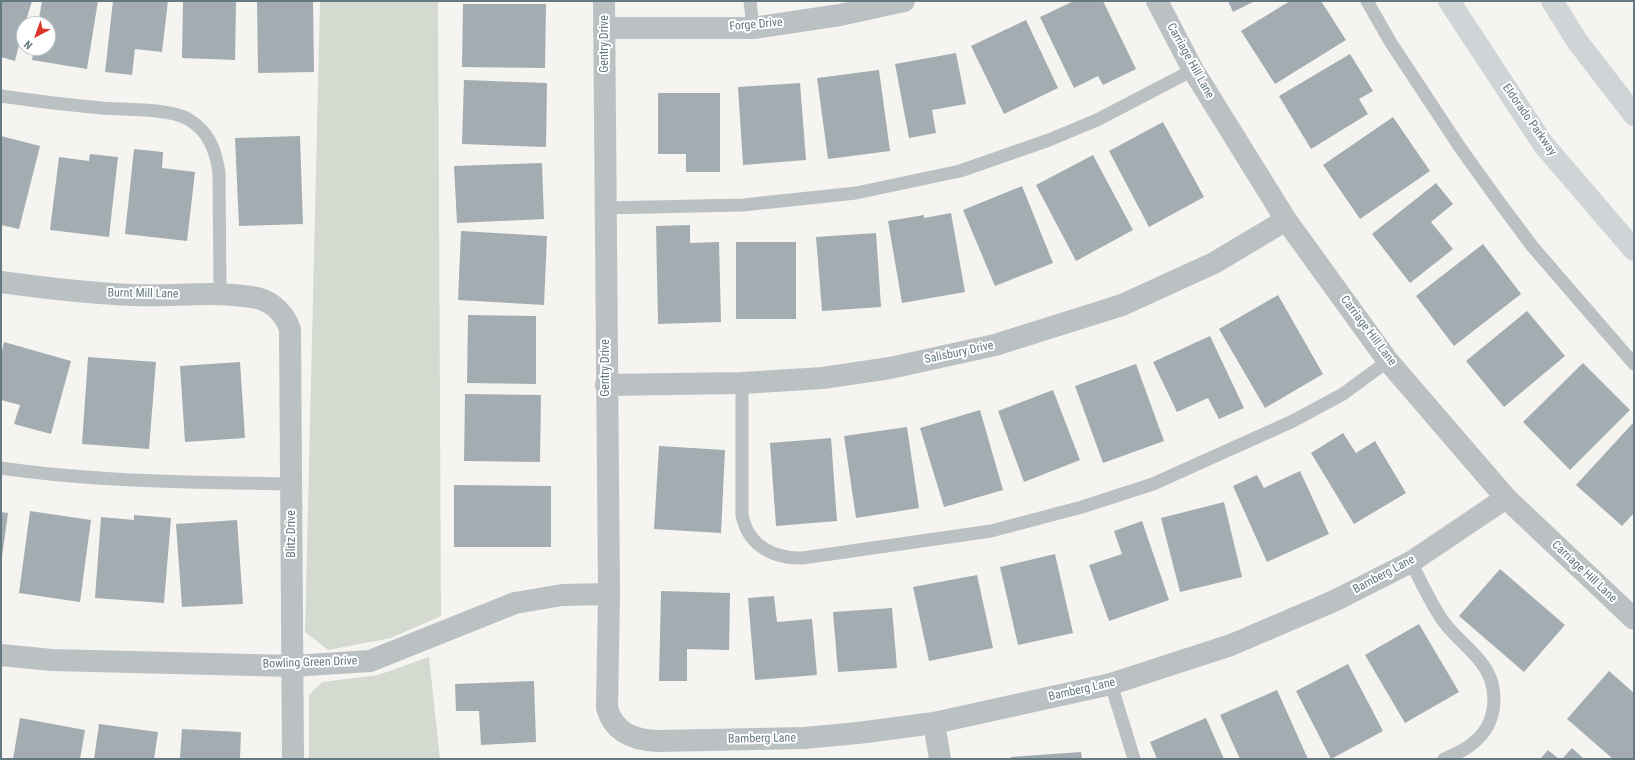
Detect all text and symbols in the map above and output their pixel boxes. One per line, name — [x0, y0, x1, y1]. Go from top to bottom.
street label: Gentry Drive — [598, 15, 612, 73]
street label: Forge Drive — [729, 15, 783, 35]
north arrow — [16, 16, 56, 56]
street label: Carriage Hill Lane — [1163, 21, 1217, 101]
text: N — [22, 38, 35, 52]
street label: Eldorado Parkway — [1499, 81, 1559, 159]
street label: Burnt Mill Lane — [107, 286, 179, 302]
street label: Carriage Hill Lane — [1337, 293, 1399, 369]
street label: Gentry Drive — [599, 339, 613, 397]
street label: Salisbury Drive — [923, 339, 995, 367]
street label: Blitz Drive — [285, 510, 299, 558]
street label: Carriage Hill Lane — [1548, 538, 1620, 606]
street label: Bamberg Lane — [1351, 553, 1417, 597]
street label: Bowling Green Drive — [262, 654, 358, 672]
street label: Bamberg Lane — [1047, 675, 1117, 705]
street label: Bamberg Lane — [728, 731, 796, 747]

